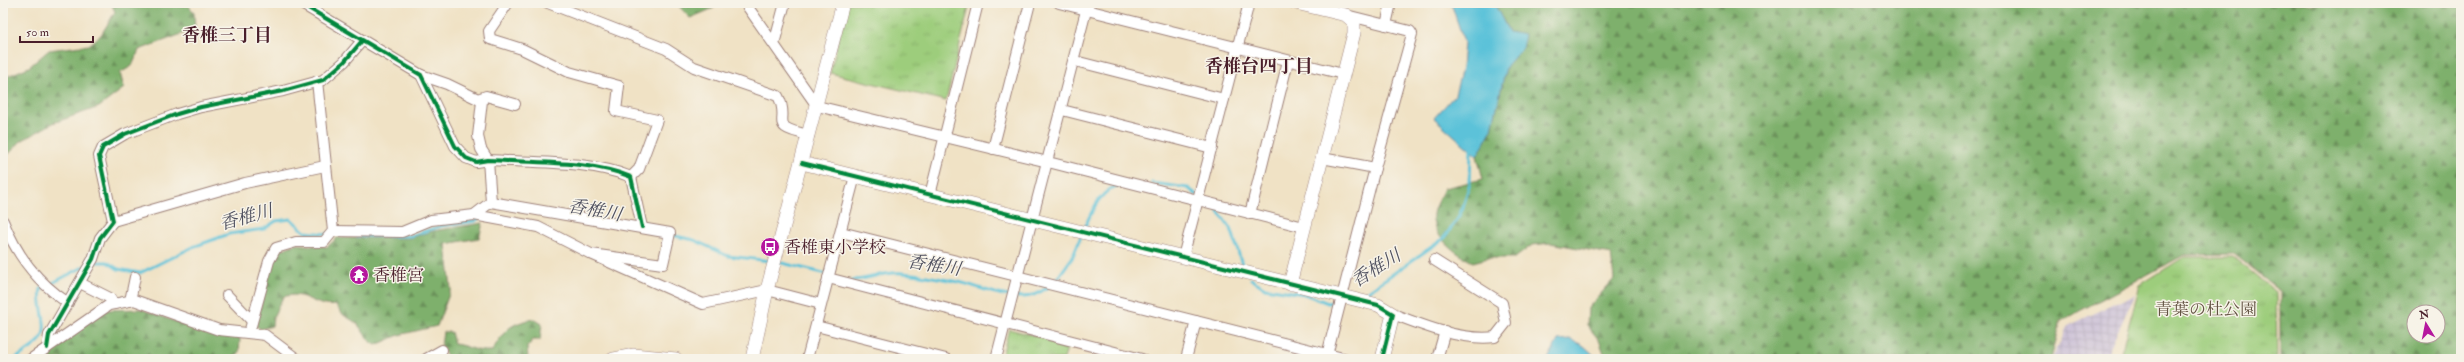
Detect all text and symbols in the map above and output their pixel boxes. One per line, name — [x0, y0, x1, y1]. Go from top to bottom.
scale bar — [20, 18, 93, 44]
district label: 香椎三丁目 — [182, 24, 272, 47]
text: 50 m — [26, 25, 50, 40]
district label: 香椎台四丁目 — [1205, 55, 1313, 78]
water label: 香椎川 — [566, 194, 625, 227]
water label: 香椎川 — [217, 199, 277, 236]
bus stop icon: 香椎東小学校 — [759, 236, 781, 258]
place label: 香椎東小学校 — [784, 237, 886, 258]
water label: 香椎川 — [1347, 243, 1407, 292]
water label: 香椎川 — [905, 250, 964, 281]
temple icon: 香椎宮 — [348, 264, 370, 286]
place label: 香椎宮 — [373, 265, 424, 286]
park label: 青葉の杜公園 — [2155, 299, 2257, 320]
north arrow — [2406, 304, 2446, 344]
text: N — [2417, 307, 2431, 322]

